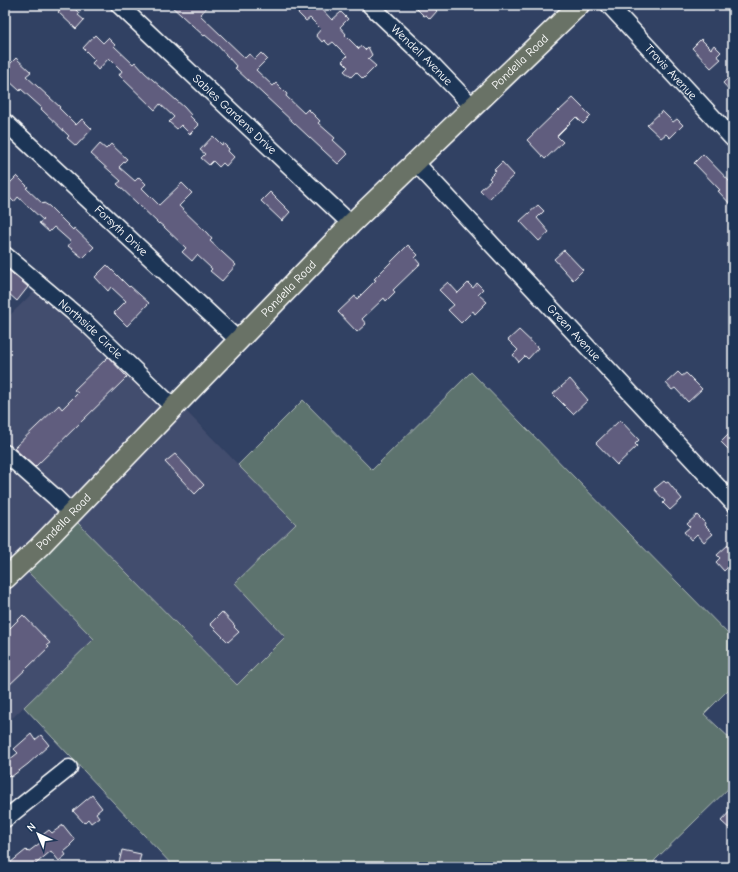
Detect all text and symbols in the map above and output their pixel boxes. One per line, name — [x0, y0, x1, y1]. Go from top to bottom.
street label: Wendell Avenue — [388, 22, 455, 88]
street label: Pondella Road — [489, 31, 551, 92]
street label: Travis Avenue — [642, 41, 700, 102]
street label: Sables Gardens Drive — [190, 71, 279, 157]
street label: Forsyth Drive — [92, 202, 151, 259]
street label: Pondella Road — [258, 257, 319, 320]
street label: Northside Circle — [56, 296, 126, 362]
street label: Green Avenue — [544, 301, 604, 364]
street label: Pondella Road — [33, 490, 94, 553]
north arrow — [18, 814, 58, 854]
text: N — [24, 820, 39, 834]

